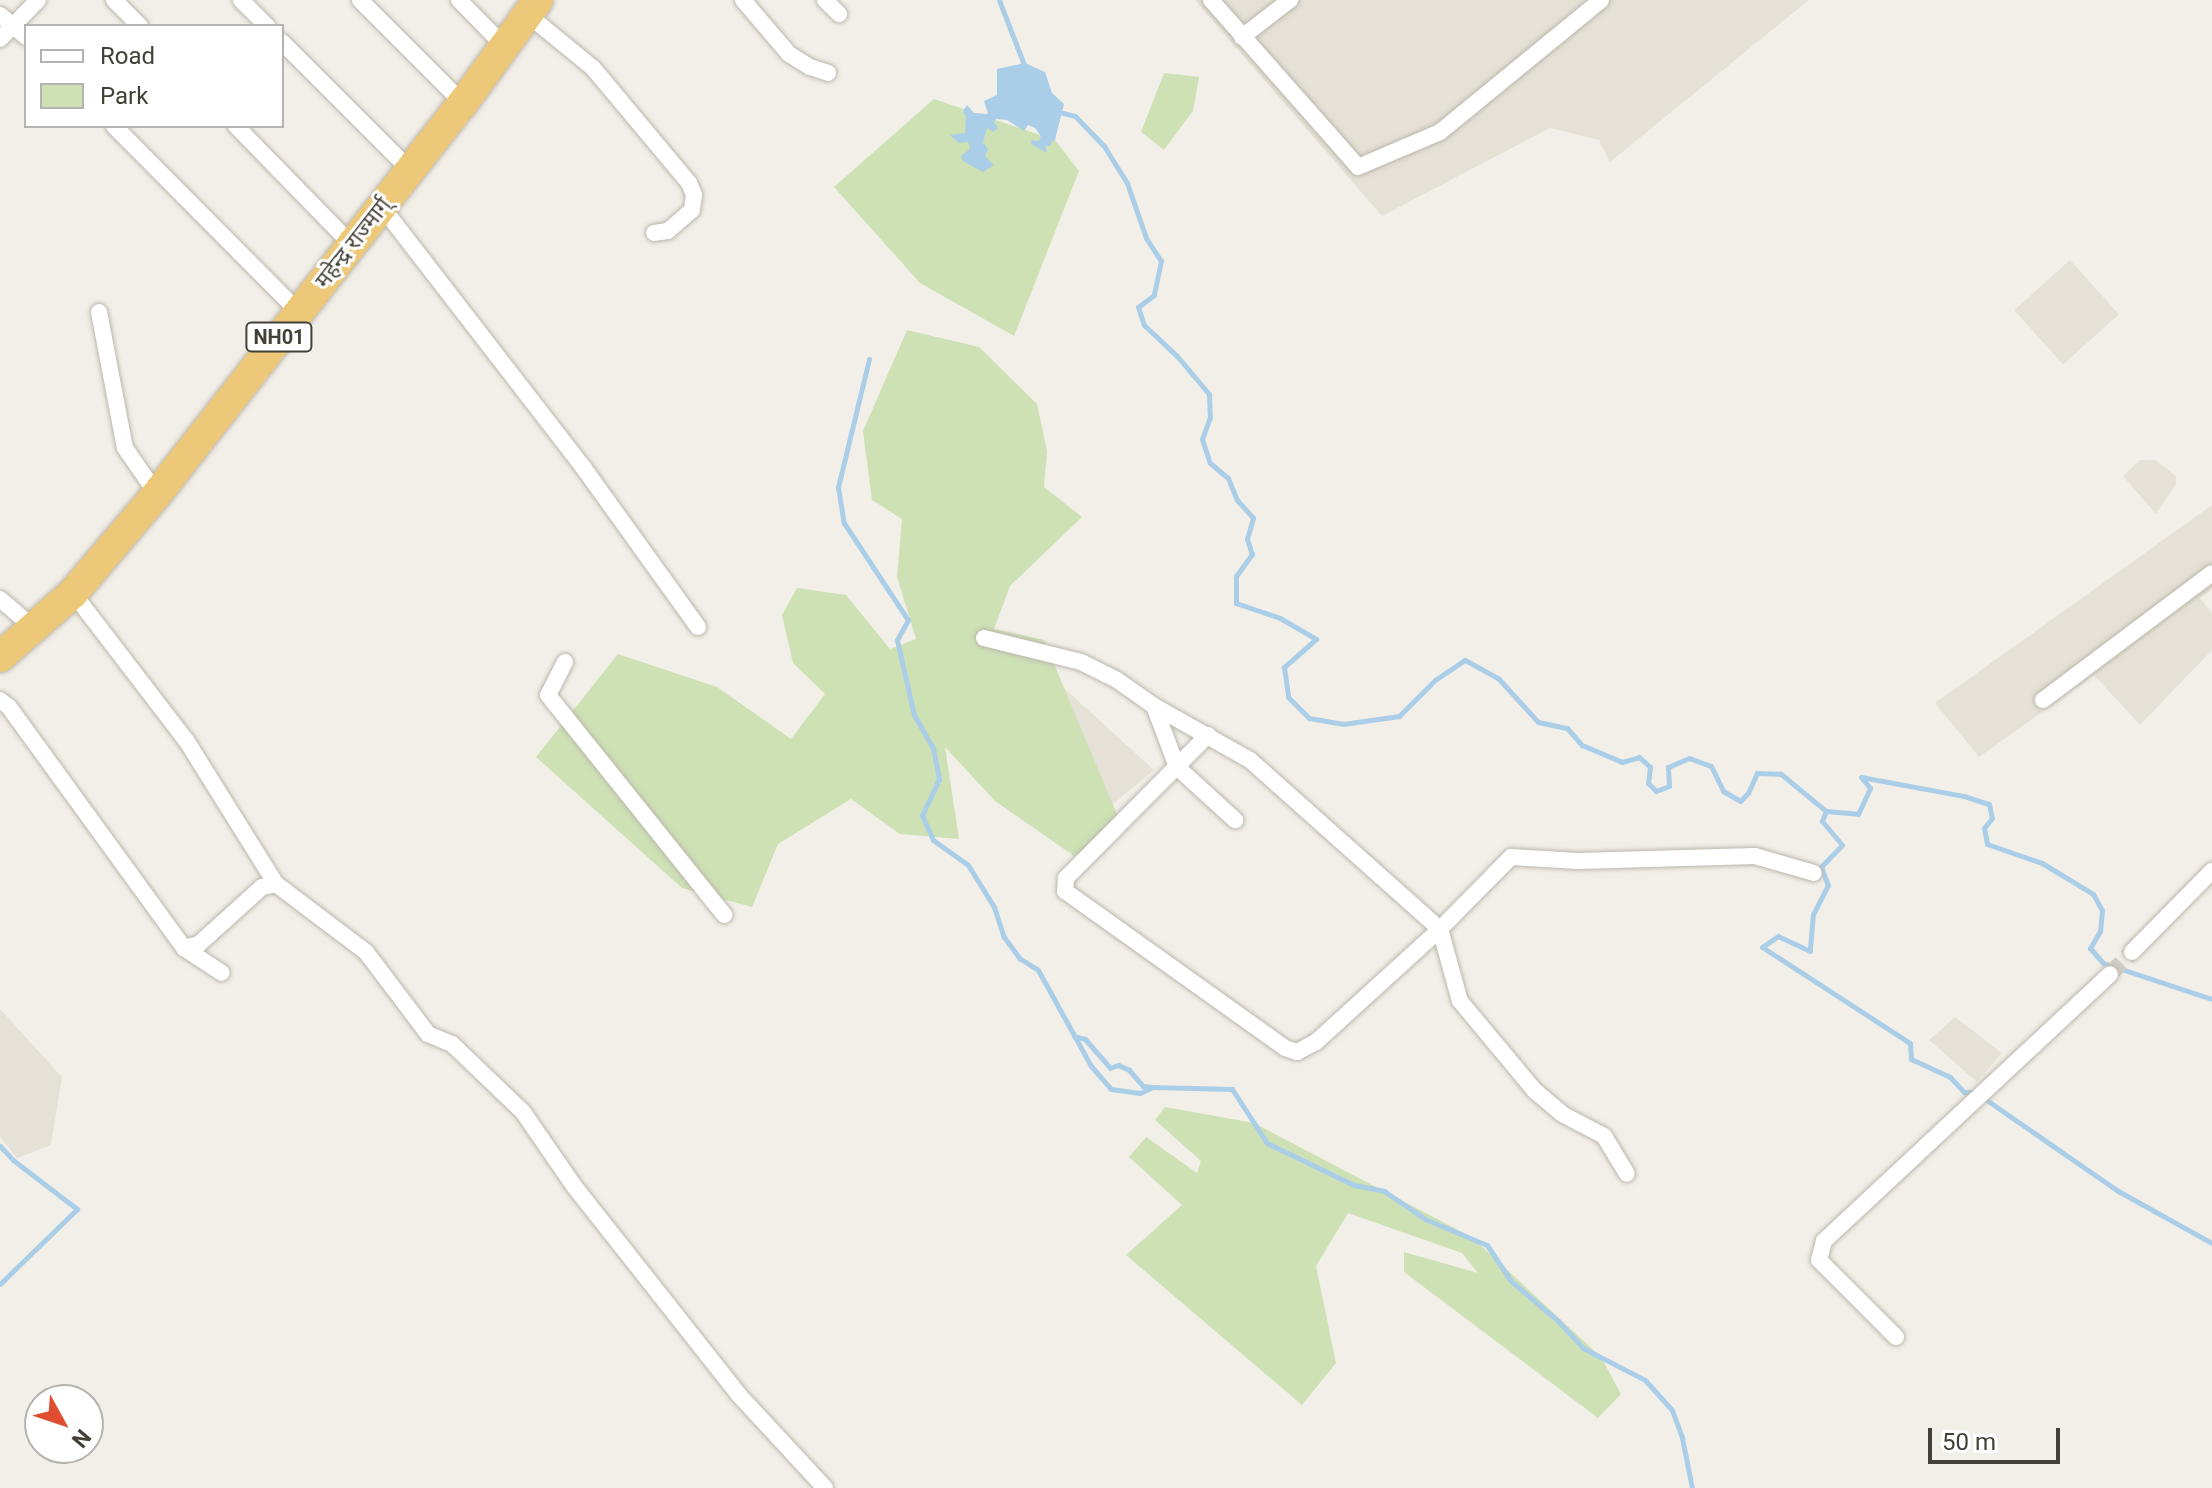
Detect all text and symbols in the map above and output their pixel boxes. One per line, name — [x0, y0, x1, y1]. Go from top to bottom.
legend — [24, 24, 284, 128]
text: Road — [100, 42, 155, 70]
text: Park — [100, 82, 148, 110]
street label: महेन्द्र राज्मार्ग् — [310, 193, 396, 293]
road number: NH01 — [245, 321, 313, 353]
north arrow — [24, 1384, 104, 1464]
scale bar — [1932, 1412, 2064, 1462]
text: N — [67, 1424, 96, 1452]
text: 50 m — [1942, 1428, 1996, 1456]

